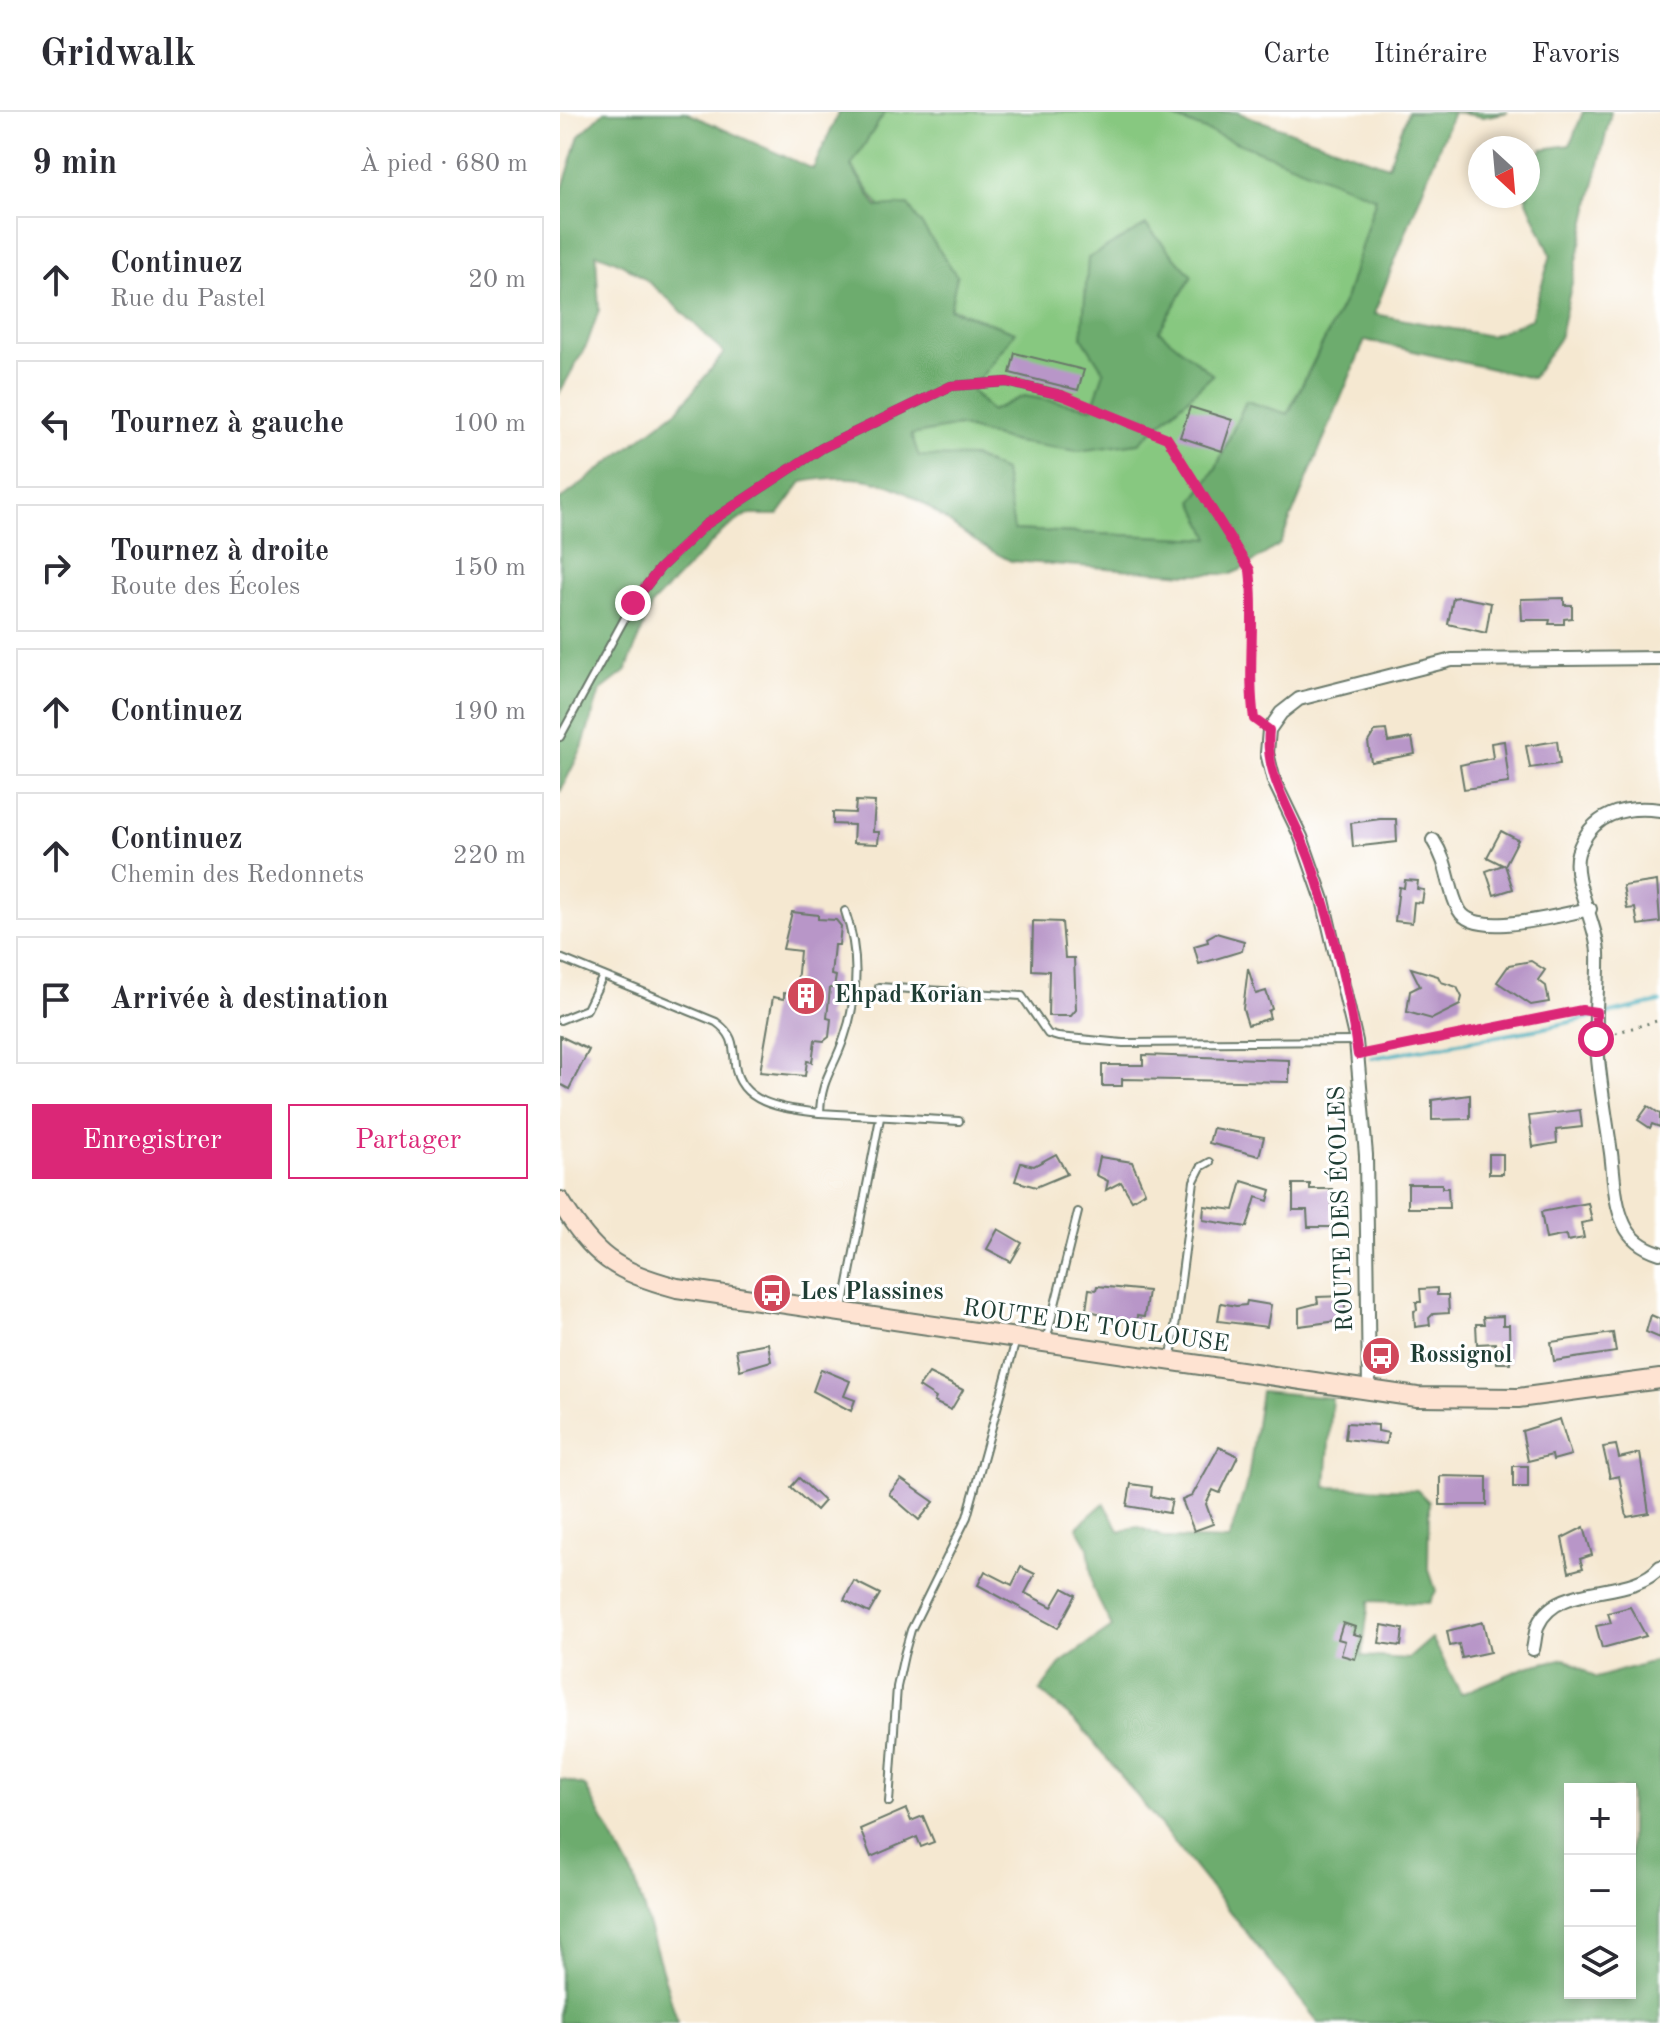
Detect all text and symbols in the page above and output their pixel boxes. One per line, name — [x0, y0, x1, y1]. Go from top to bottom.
text: Gridwalk — [40, 36, 196, 74]
text: Carte — [1263, 41, 1330, 69]
text: Itinéraire — [1374, 41, 1487, 69]
text: Favoris — [1531, 41, 1620, 69]
north arrow — [1468, 136, 1540, 208]
text: 9 min — [32, 147, 117, 181]
text: À pied · 680 m — [360, 151, 528, 177]
text: Continuez — [110, 249, 243, 279]
icon: ahead — [34, 258, 78, 302]
text: 20 m — [468, 267, 526, 293]
text: Rue du Pastel — [110, 286, 265, 312]
icon: left — [34, 402, 78, 446]
text: Tournez à gauche — [110, 409, 344, 439]
text: 100 m — [453, 411, 526, 437]
text: Tournez à droite — [110, 537, 329, 567]
icon: right — [34, 546, 78, 590]
text: 150 m — [453, 555, 526, 581]
text: Route des Écoles — [110, 574, 300, 600]
route end — [615, 585, 651, 621]
icon: ahead — [34, 690, 78, 734]
text: Continuez — [110, 697, 243, 727]
text: 190 m — [453, 699, 526, 725]
text: Continuez — [110, 825, 243, 855]
icon: ahead — [34, 834, 78, 878]
text: 220 m — [453, 843, 526, 869]
text: Chemin des Redonnets — [110, 862, 364, 888]
building icon: Ehpad Korian — [785, 975, 827, 1017]
icon: arrive — [34, 978, 78, 1022]
place label: Ehpad Korian — [834, 984, 983, 1008]
text: Arrivée à destination — [110, 985, 389, 1015]
route start — [1578, 1021, 1614, 1057]
street label: ROUTE DES ÉCOLES — [1322, 1086, 1358, 1333]
button: Enregistrer — [32, 1104, 272, 1179]
button: Partager — [288, 1104, 528, 1179]
bus stop icon: Les Plassines — [751, 1272, 793, 1314]
place label: Les Plassines — [800, 1281, 944, 1305]
street label: ROUTE DE TOULOUSE — [961, 1296, 1231, 1358]
bus stop icon: Rossignol — [1360, 1335, 1402, 1377]
place label: Rossignol — [1409, 1344, 1513, 1368]
map controls — [1564, 1783, 1636, 1999]
button: + — [1564, 1783, 1636, 1855]
button: − — [1564, 1855, 1636, 1927]
button: layers — [1564, 1927, 1636, 1999]

